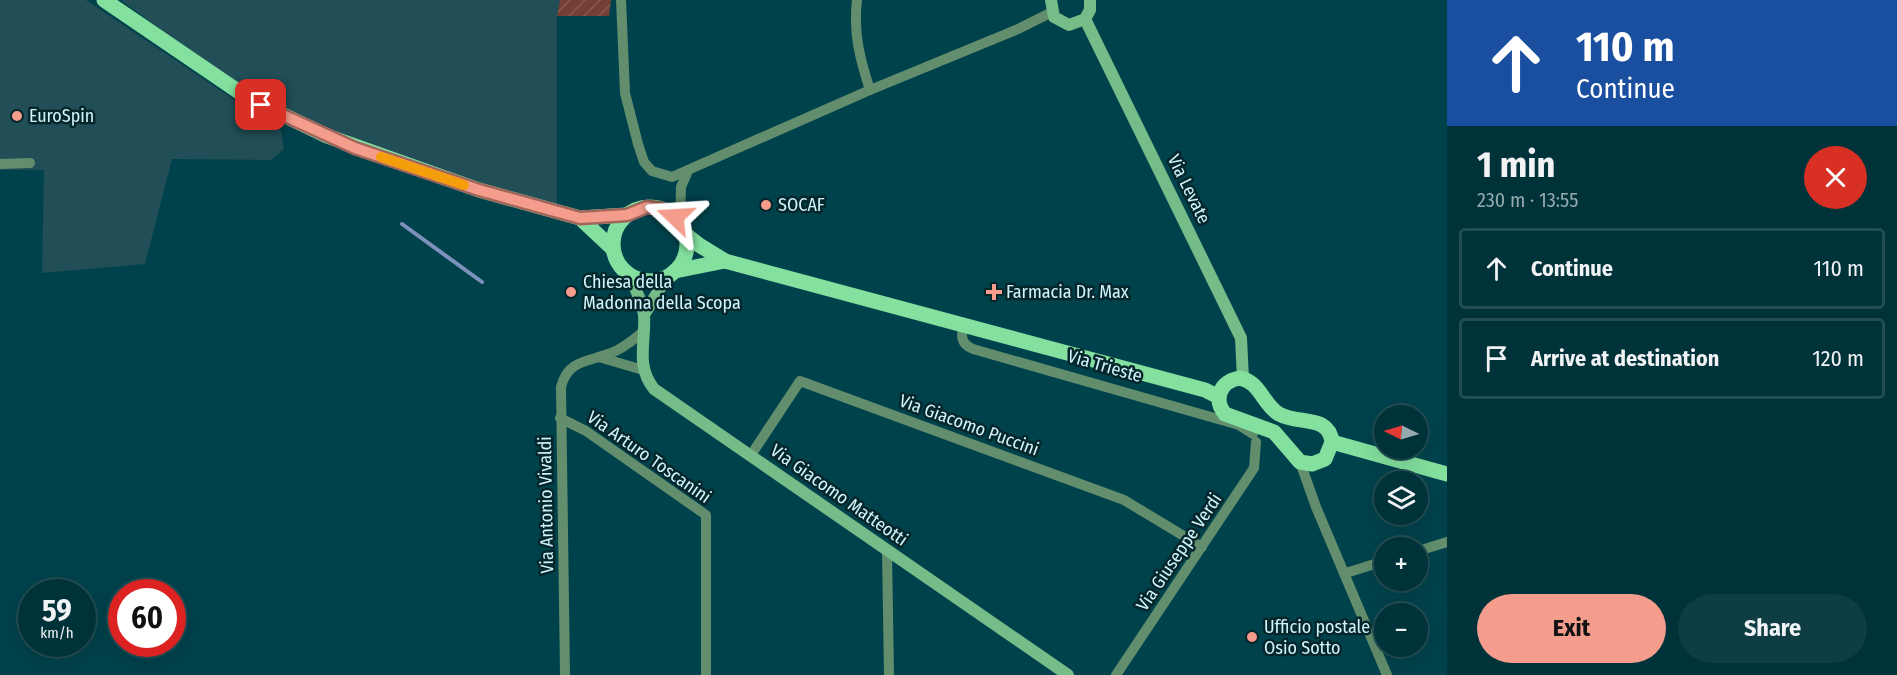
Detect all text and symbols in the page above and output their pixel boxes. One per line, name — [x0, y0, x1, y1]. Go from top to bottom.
text: 110 m — [1576, 22, 1675, 72]
icon: ahead — [1477, 24, 1555, 102]
text: Continue — [1576, 73, 1675, 105]
pin — [235, 79, 286, 130]
icon: arrive — [244, 88, 277, 121]
place label: EuroSpin — [29, 105, 94, 127]
marker: EuroSpin — [10, 109, 24, 123]
text: 1 min — [1477, 143, 1555, 187]
button: close — [1804, 146, 1867, 209]
street label: Via Levate — [1163, 151, 1215, 227]
position arrow — [643, 185, 707, 249]
text: 230 m · 13:55 — [1477, 188, 1578, 212]
place label: SOCAF — [778, 194, 825, 216]
marker: SOCAF — [759, 198, 773, 212]
icon: ahead — [1480, 252, 1513, 285]
text: Continue — [1531, 255, 1613, 282]
text: 110 m — [1814, 255, 1864, 282]
place label: Chiesa della Madonna della Scopa — [583, 271, 741, 314]
place label: Farmacia Dr. Max — [1006, 281, 1129, 303]
marker: Chiesa della Madonna della Scopa — [564, 285, 578, 299]
marker: Farmacia Dr. Max — [987, 285, 1001, 299]
icon: arrive — [1480, 342, 1513, 375]
street label: Via Trieste — [1065, 345, 1145, 387]
text: Arrive at destination — [1531, 345, 1719, 372]
text: 120 m — [1812, 345, 1864, 372]
street label: Via Giacomo Puccini — [896, 390, 1042, 460]
north arrow — [1374, 405, 1428, 459]
map controls — [1374, 405, 1428, 657]
street label: Via Arturo Toscanini — [583, 406, 715, 508]
street label: Via Antonio Vivaldi — [534, 436, 558, 574]
street label: Via Giacomo Matteotti — [766, 439, 912, 551]
button: layers — [1374, 471, 1428, 525]
street label: Via Giuseppe Verdi — [1131, 489, 1227, 615]
button: + — [1374, 537, 1428, 591]
speed limit sign: 60 — [108, 579, 186, 657]
text: 59 — [42, 593, 72, 629]
button: Exit — [1477, 594, 1666, 663]
button: Share — [1678, 594, 1867, 663]
button: − — [1374, 603, 1428, 657]
place label: Ufficio postale Osio Sotto — [1264, 616, 1370, 659]
text: km/h — [40, 624, 74, 642]
marker: Ufficio postale Osio Sotto — [1245, 630, 1259, 644]

